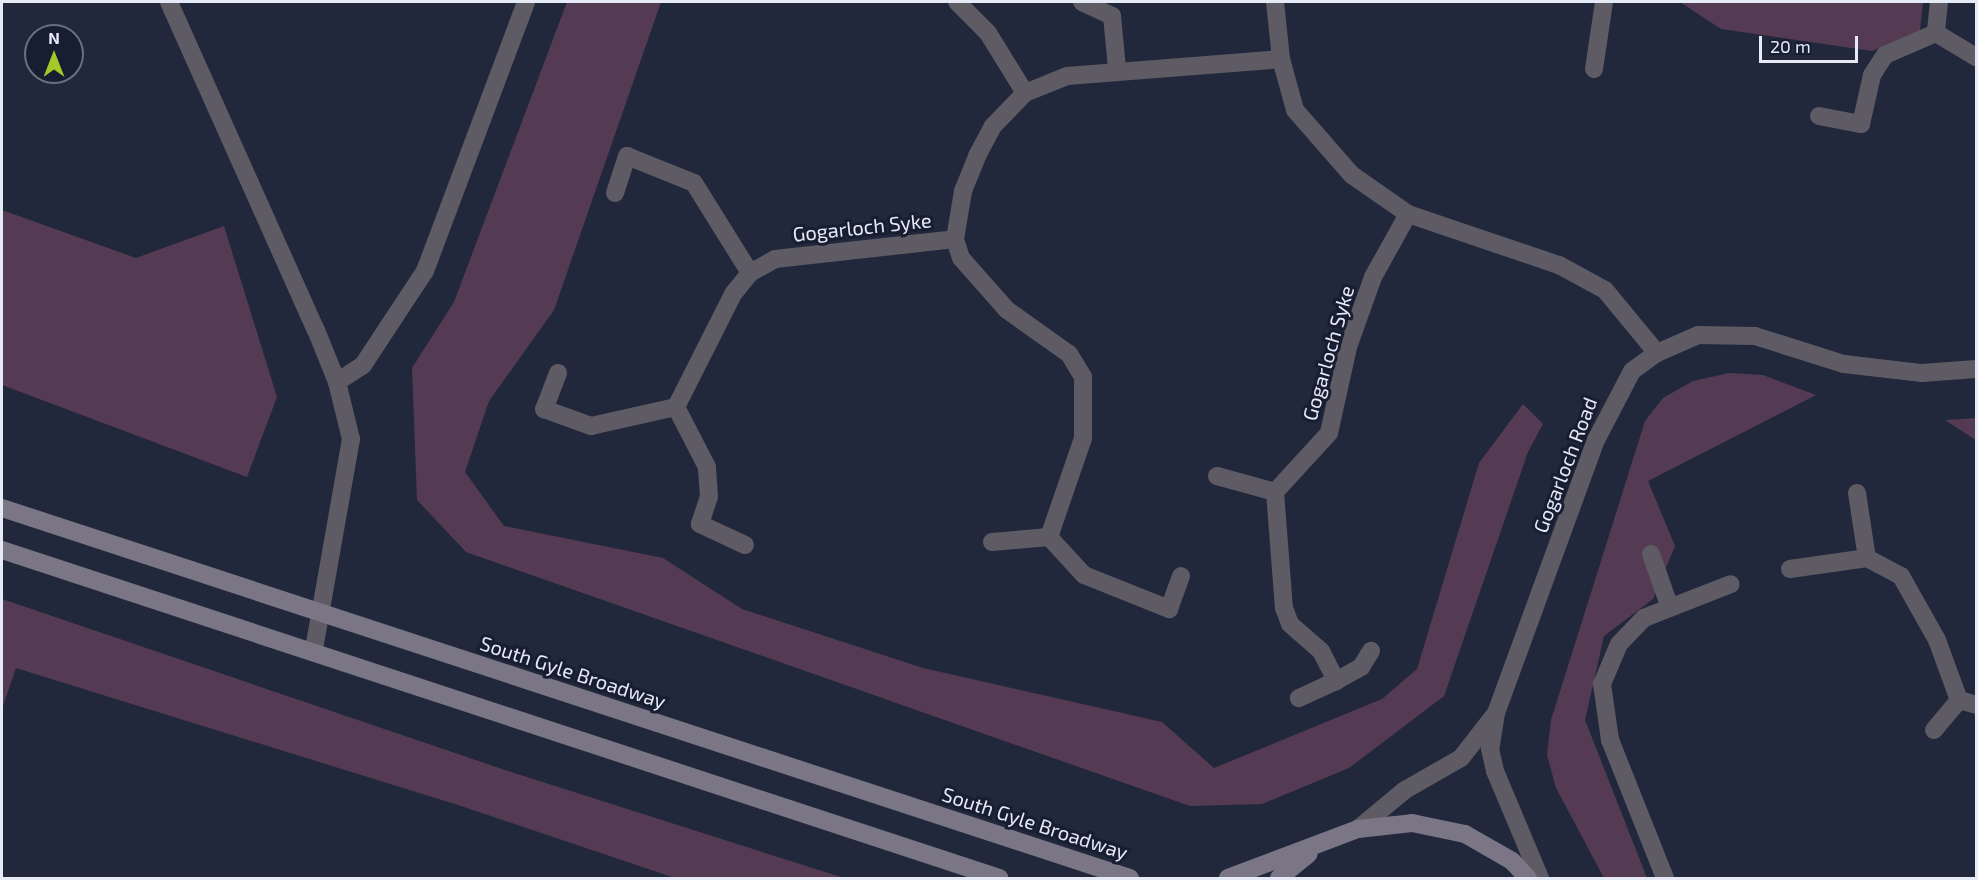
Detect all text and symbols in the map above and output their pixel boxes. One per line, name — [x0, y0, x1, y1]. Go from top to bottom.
north arrow — [24, 24, 84, 84]
scale bar — [1762, 24, 1861, 62]
text: N — [48, 28, 60, 47]
text: 20 m — [1770, 35, 1811, 57]
street label: Gogarloch Syke — [791, 208, 933, 246]
street label: Gogarloch Syke — [1297, 283, 1359, 423]
street label: Gogarloch Road — [1528, 394, 1602, 536]
street label: South Gyle Broadway — [477, 631, 669, 713]
street label: South Gyle Broadway — [939, 782, 1131, 864]

